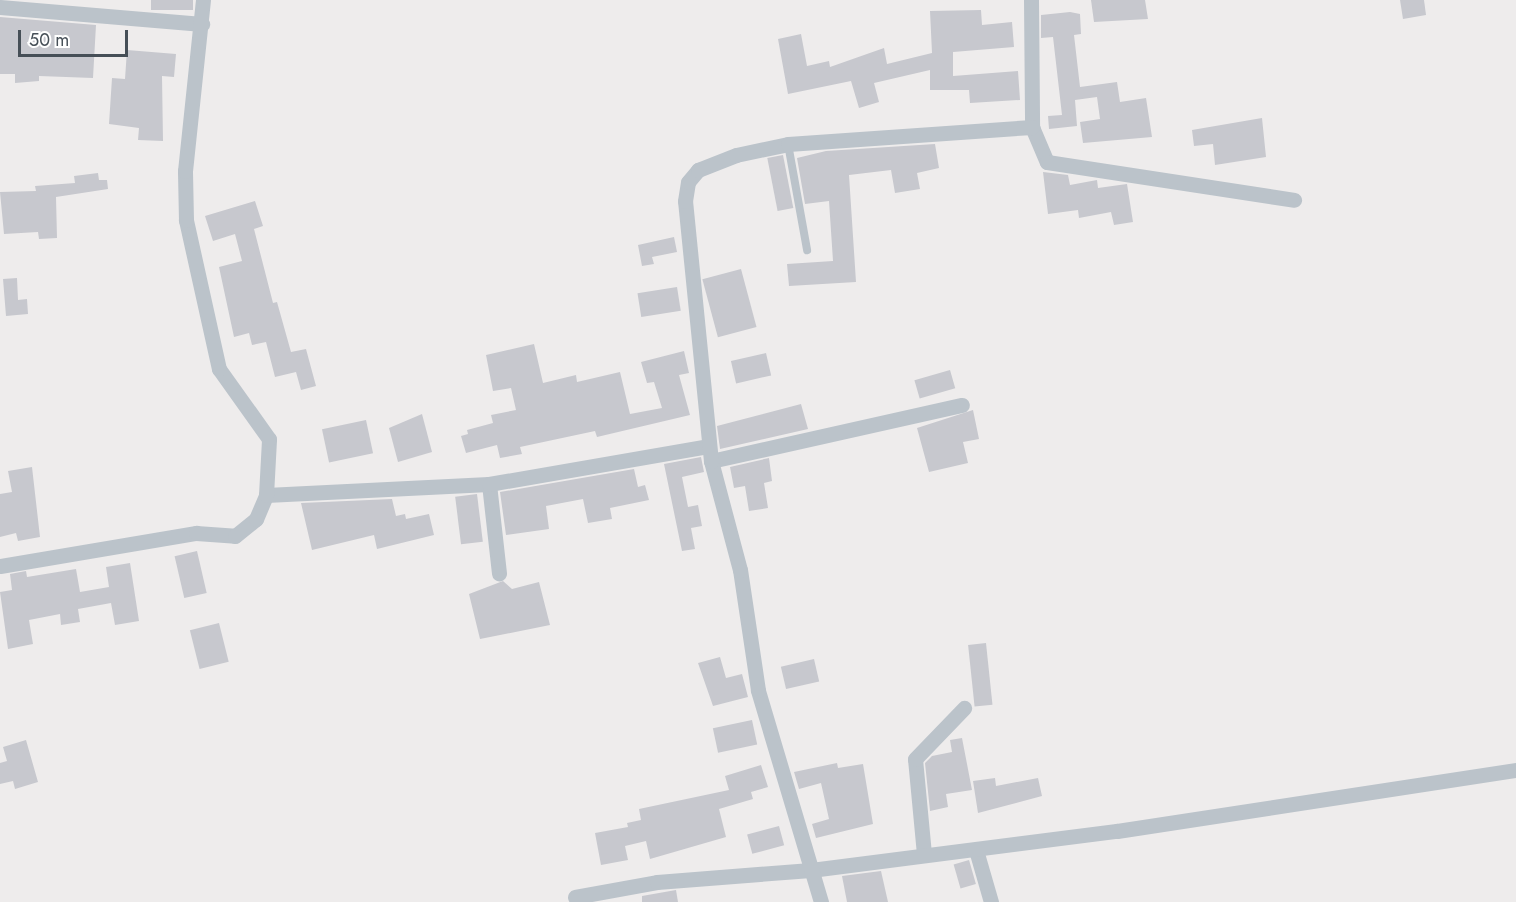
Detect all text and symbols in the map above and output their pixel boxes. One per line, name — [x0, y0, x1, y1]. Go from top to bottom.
scale bar — [21, 18, 130, 56]
text: 50 m — [29, 27, 69, 53]

